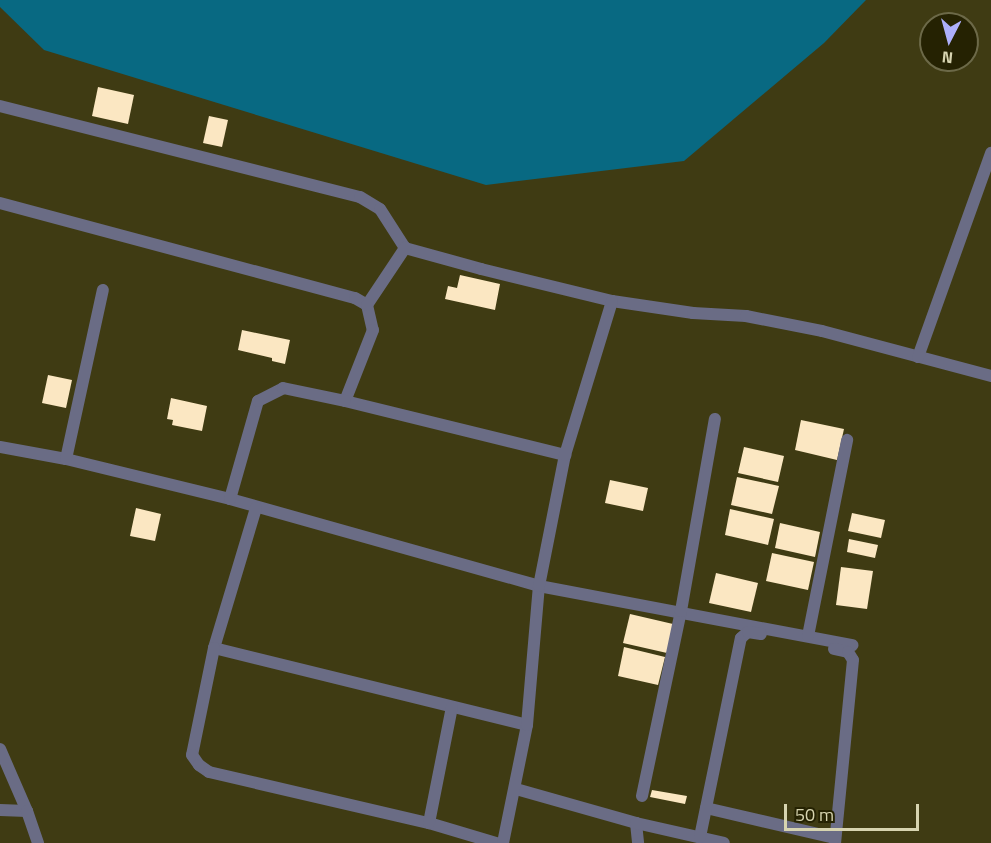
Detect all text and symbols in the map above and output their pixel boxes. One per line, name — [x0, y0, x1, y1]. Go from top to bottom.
north arrow — [919, 12, 979, 72]
text: N — [941, 45, 954, 70]
scale bar — [787, 792, 922, 830]
text: 50 m — [795, 801, 834, 828]

